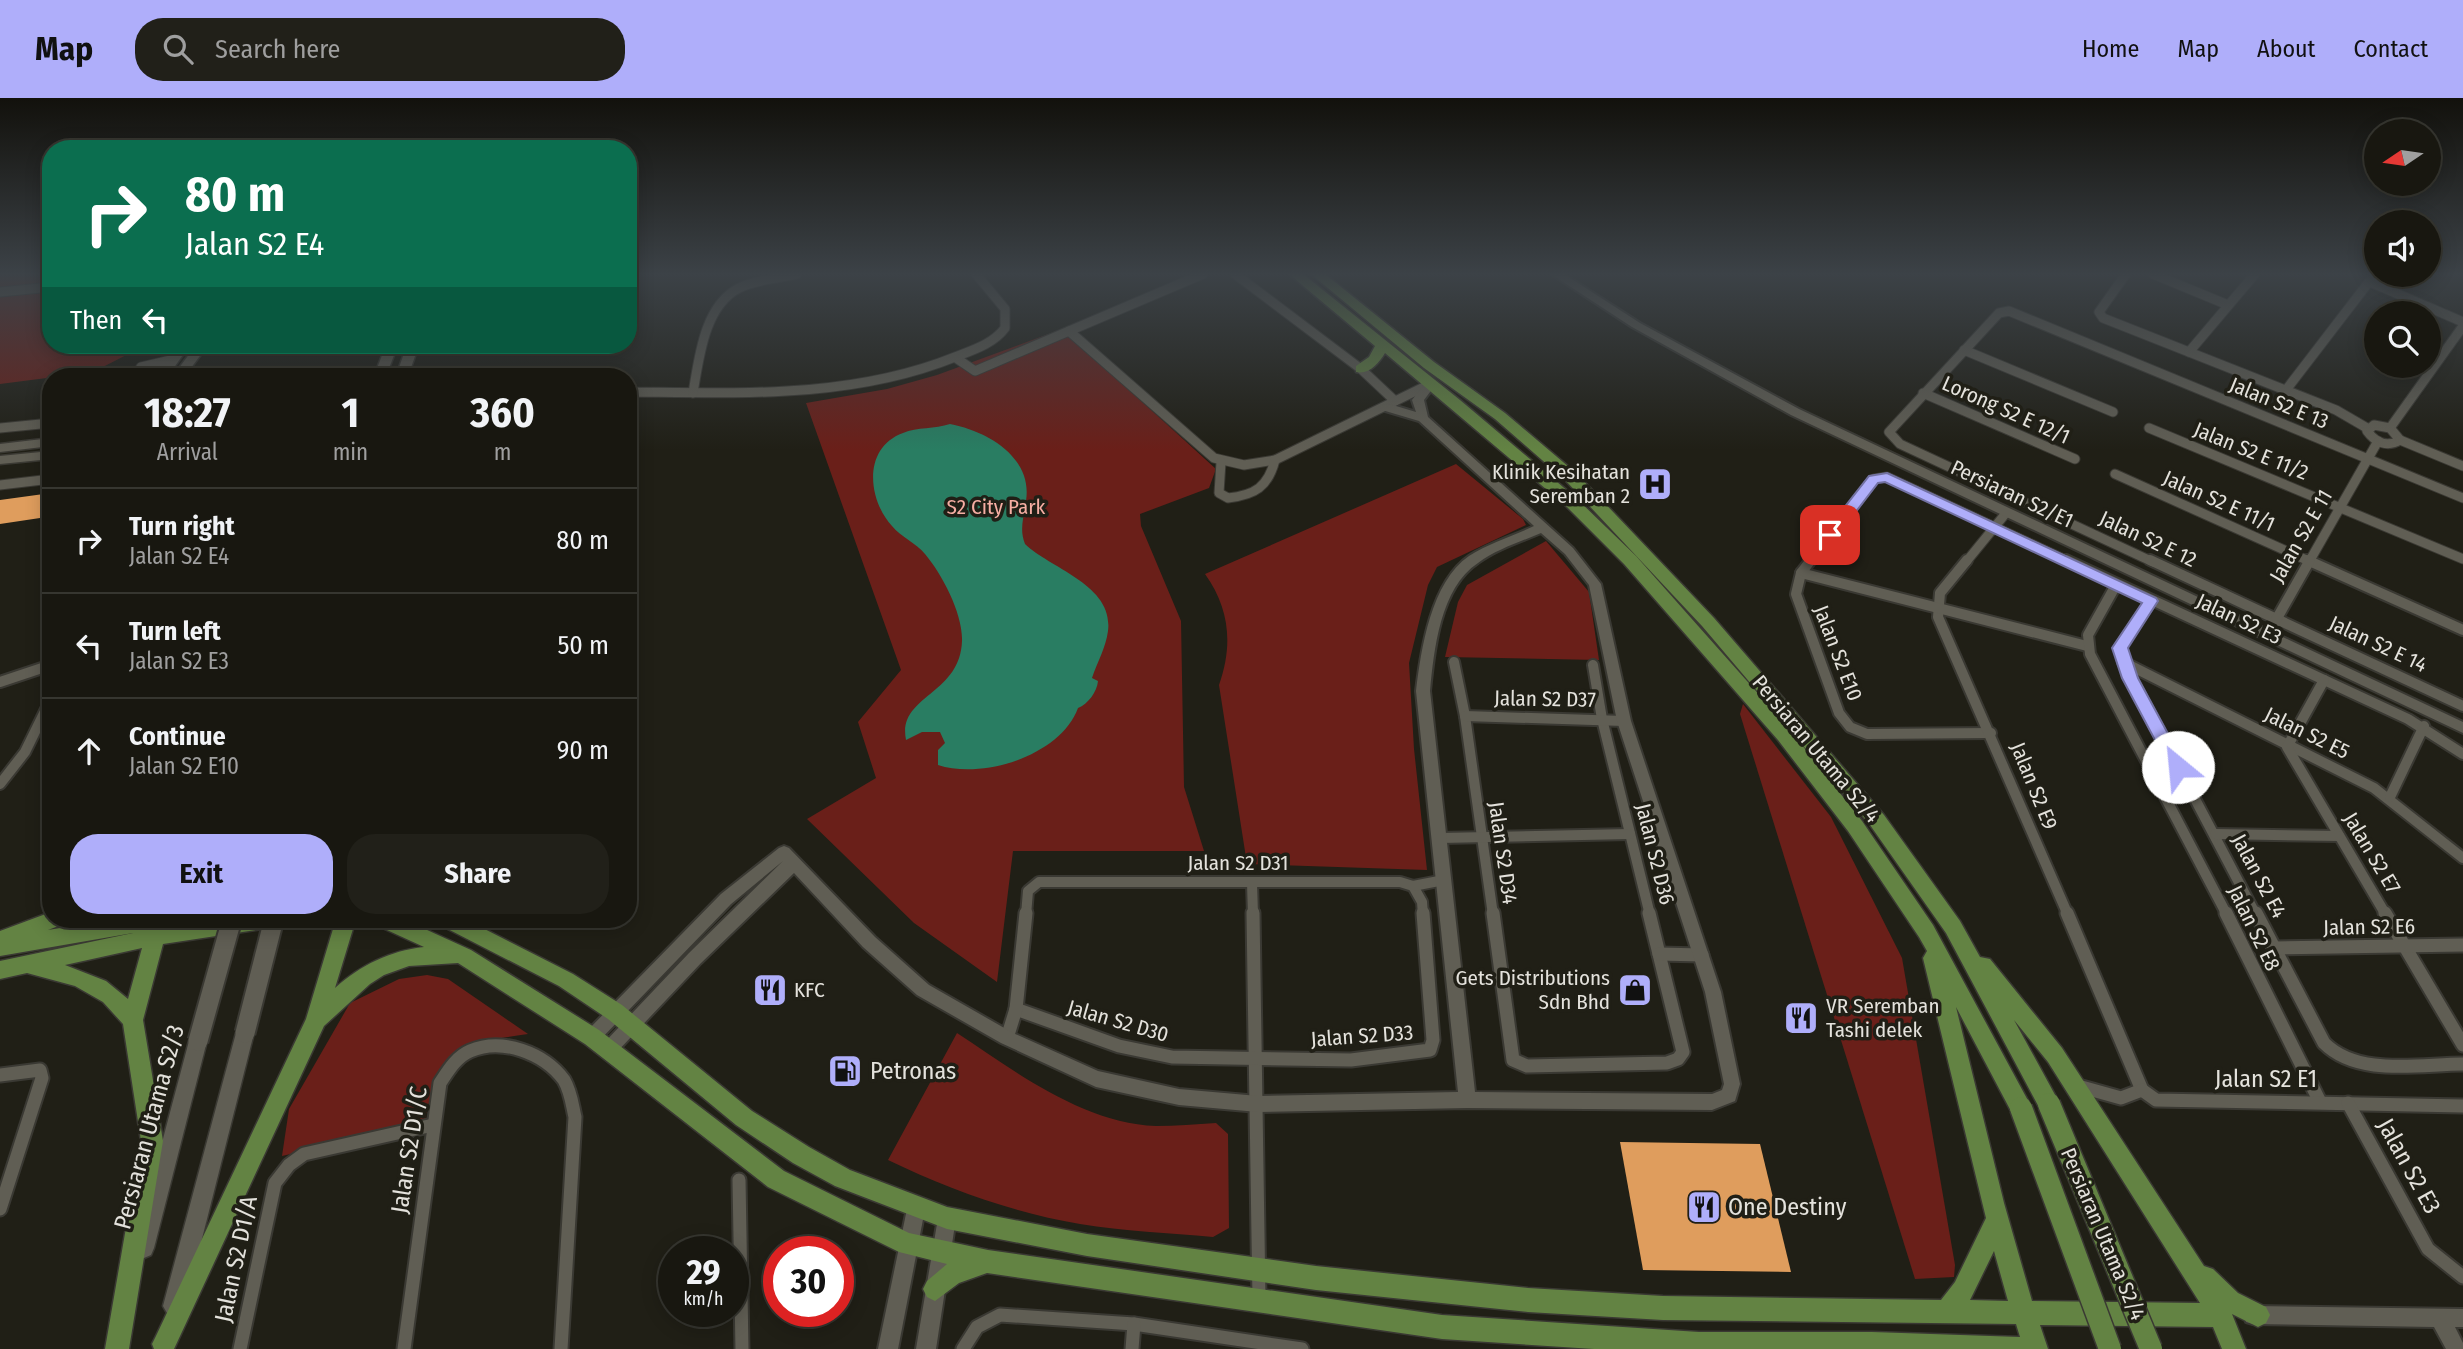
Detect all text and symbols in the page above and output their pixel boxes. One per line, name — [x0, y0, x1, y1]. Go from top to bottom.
search box — [135, 18, 625, 81]
text: Map — [35, 29, 93, 69]
icon: search — [159, 30, 197, 68]
text: Search here — [215, 34, 340, 65]
text: Home — [2082, 35, 2139, 63]
text: Map — [2177, 35, 2219, 63]
text: About — [2257, 35, 2315, 63]
text: Contact — [2353, 35, 2428, 63]
north arrow — [2364, 119, 2441, 196]
map controls — [2364, 119, 2441, 378]
text: 80 m — [185, 165, 285, 224]
icon: right — [70, 168, 161, 259]
button: sound — [2364, 210, 2441, 287]
text: Jalan S2 E4 — [185, 225, 324, 263]
icon: left — [136, 301, 174, 339]
button: search — [2364, 301, 2441, 378]
text: Then — [70, 305, 122, 336]
street label: Lorong S2 E 12/1 — [1938, 370, 2074, 450]
street label: Jalan S2 E 13 — [2226, 371, 2332, 435]
text: 18:27 — [144, 388, 231, 438]
text: 1 — [342, 388, 359, 438]
text: 360 — [470, 388, 535, 438]
street label: Jalan S2 E 11/2 — [2190, 416, 2312, 486]
text: Arrival — [157, 438, 218, 466]
text: min — [333, 438, 368, 466]
text: m — [494, 438, 511, 466]
street label: Persiaran S2/E1 — [1947, 454, 2077, 534]
place label: Klinik Kesihatan Seremban 2 — [1492, 459, 1630, 509]
hospital icon: Klinik Kesihatan Seremban 2 — [1636, 465, 1674, 503]
street label: Jalan S2 E 11/1 — [2159, 465, 2279, 537]
street label: Jalan S2 E 11 — [2264, 485, 2338, 587]
park label: S2 City Park — [947, 494, 1046, 520]
pin — [1800, 505, 1860, 565]
street label: Jalan S2 E 12 — [2095, 505, 2201, 573]
text: Turn right — [129, 511, 235, 542]
icon: arrive — [1811, 516, 1849, 554]
icon: right — [70, 522, 108, 560]
text: 80 m — [556, 525, 609, 556]
text: Jalan S2 E4 — [129, 542, 229, 570]
street label: Jalan S2 E3 — [2192, 588, 2286, 650]
street label: Jalan S2 E10 — [1808, 601, 1868, 705]
street label: Jalan S2 E 14 — [2325, 610, 2431, 678]
text: Turn left — [129, 616, 221, 647]
icon: left — [70, 627, 108, 665]
text: 50 m — [557, 630, 609, 661]
text: Jalan S2 E3 — [129, 647, 229, 675]
street label: Persiaran Utama S2/4 — [1747, 670, 1885, 828]
street label: Jalan S2 D37 — [1494, 685, 1596, 713]
street label: Jalan S2 E5 — [2260, 701, 2354, 765]
text: Continue — [129, 721, 226, 752]
position arrow — [2141, 730, 2215, 804]
icon: ahead — [70, 732, 108, 770]
text: 90 m — [557, 735, 609, 766]
street label: Jalan S2 E9 — [2005, 739, 2063, 833]
text: Jalan S2 E10 — [129, 752, 239, 780]
street label: Jalan S2 D34 — [1483, 800, 1523, 906]
street label: Jalan S2 D36 — [1630, 801, 1680, 907]
street label: Jalan S2 E7 — [2338, 808, 2406, 898]
street label: Jalan S2 E4 — [2226, 830, 2292, 922]
button: Exit — [70, 834, 333, 914]
button: Share — [347, 834, 609, 914]
street label: Jalan S2 D31 — [1188, 850, 1288, 876]
street label: Jalan S2 E8 — [2222, 881, 2286, 975]
street label: Jalan S2 E6 — [2323, 913, 2415, 941]
place label: Gets Distributions Sdn Bhd — [1455, 965, 1610, 1015]
restaurant icon: KFC — [751, 971, 789, 1009]
shop icon: Gets Distributions Sdn Bhd — [1616, 971, 1654, 1009]
place label: KFC — [794, 977, 825, 1003]
place label: VR Seremban Tashi delek — [1826, 993, 1939, 1043]
street label: Jalan S2 D30 — [1064, 994, 1172, 1048]
restaurant icon: VR Seremban Tashi delek — [1782, 999, 1820, 1037]
street label: Jalan S2 D33 — [1310, 1019, 1414, 1053]
street label: Persiaran Utama S2/3 — [108, 1022, 190, 1232]
fuel station icon: Petronas — [826, 1052, 864, 1090]
place label: Petronas — [870, 1057, 956, 1085]
street label: Jalan S2 E1 — [2215, 1065, 2317, 1093]
street label: Jalan S2 D1/C — [385, 1085, 433, 1215]
street label: Jalan S2 E3 — [2371, 1114, 2447, 1218]
street label: Persiaran Utama S2/4 — [2055, 1144, 2151, 1324]
restaurant icon: One Destiny — [1685, 1188, 1723, 1226]
street label: Jalan S2 D1/A — [209, 1193, 263, 1325]
place label: One Destiny — [1728, 1193, 1847, 1221]
speed limit sign: 30 — [763, 1236, 854, 1327]
text: 29 — [686, 1251, 721, 1293]
text: km/h — [683, 1288, 724, 1310]

